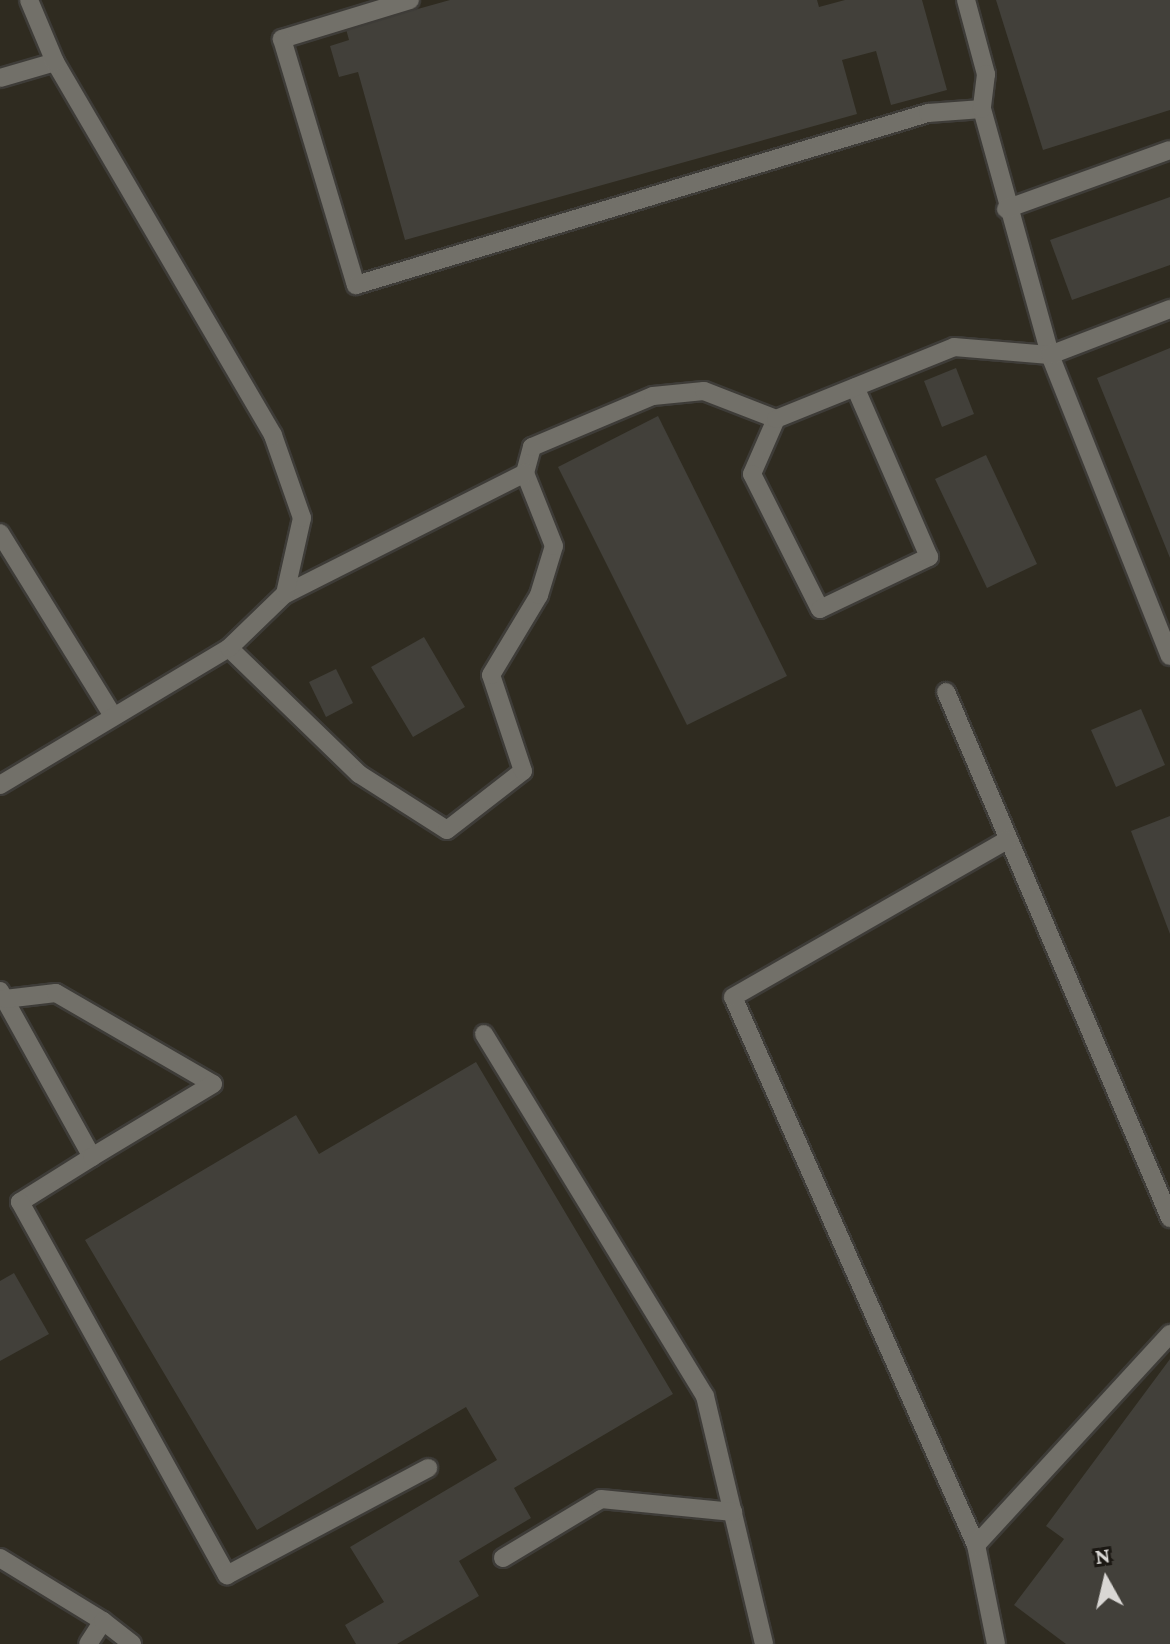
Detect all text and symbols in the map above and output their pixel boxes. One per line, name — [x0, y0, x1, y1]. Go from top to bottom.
north arrow — [1066, 1540, 1146, 1620]
text: N — [1093, 1542, 1112, 1569]

